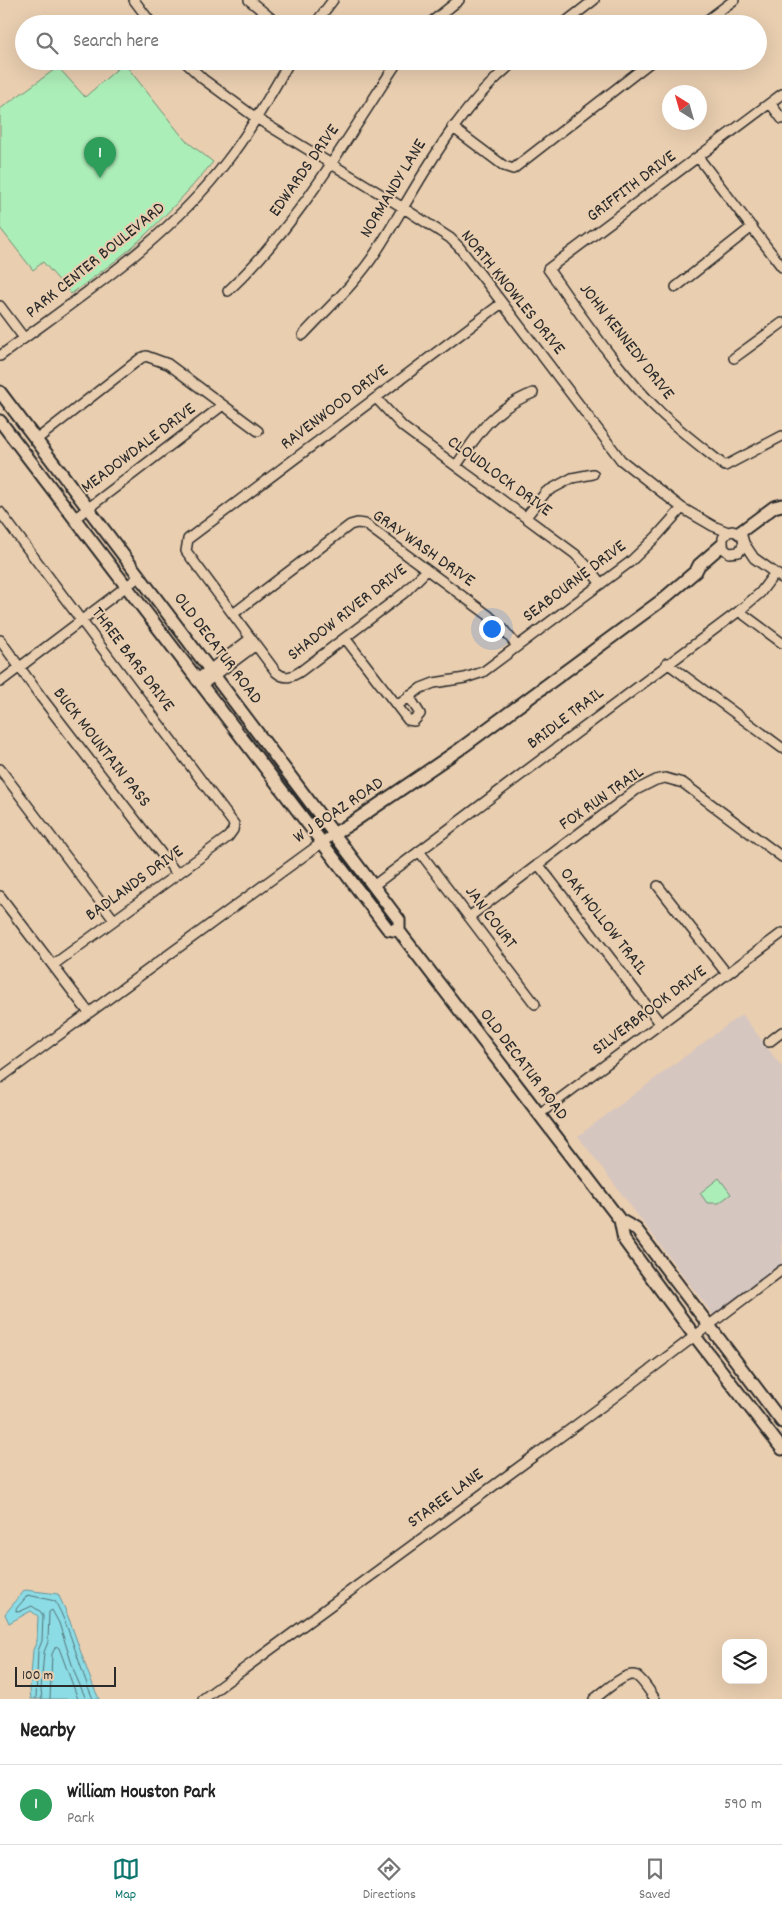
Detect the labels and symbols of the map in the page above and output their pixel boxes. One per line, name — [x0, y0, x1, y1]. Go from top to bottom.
north arrow — [662, 85, 707, 130]
street label: EDWARDS DRIVE — [264, 120, 346, 222]
street label: NORMANDY LANE — [355, 135, 433, 243]
pin: 1 — [84, 137, 116, 178]
street label: GRIFFITH DRIVE — [582, 145, 682, 229]
street label: PARK CENTER BOULEVARD — [21, 197, 171, 325]
street label: NORTH KNOWLES DRIVE — [454, 225, 570, 361]
street label: JOHN KENNEDY DRIVE — [572, 278, 680, 406]
street label: RAVENWOOD DRIVE — [276, 359, 394, 457]
street label: MEADOWDALE DRIVE — [76, 398, 202, 500]
street label: CLOUDLOCK DRIVE — [441, 430, 557, 524]
street label: GRAY WASH DRIVE — [367, 504, 479, 594]
street label: SEABOURNE DRIVE — [518, 535, 632, 629]
street label: SHADOW RIVER DRIVE — [283, 558, 413, 668]
street label: OLD DECATUR ROAD — [167, 588, 267, 710]
street label: THREE BARS DRIVE — [84, 602, 180, 718]
your location — [479, 616, 505, 642]
street label: BRIDLE TRAIL — [522, 681, 610, 756]
street label: BUCK MOUNTAIN PASS — [46, 683, 156, 813]
street label: FOX RUN TRAIL — [555, 760, 650, 837]
street label: W J BOAZ ROAD — [289, 772, 389, 850]
street label: BADLANDS DRIVE — [81, 840, 189, 928]
street label: OAK HOLLOW TRAIL — [553, 863, 653, 982]
street label: JAN COURT — [458, 881, 522, 955]
street label: SILVERBROOK DRIVE — [588, 960, 712, 1062]
street label: OLD DECATUR ROAD — [473, 1004, 573, 1126]
street label: STAREE LANE — [403, 1463, 489, 1535]
scale bar — [15, 1664, 116, 1687]

